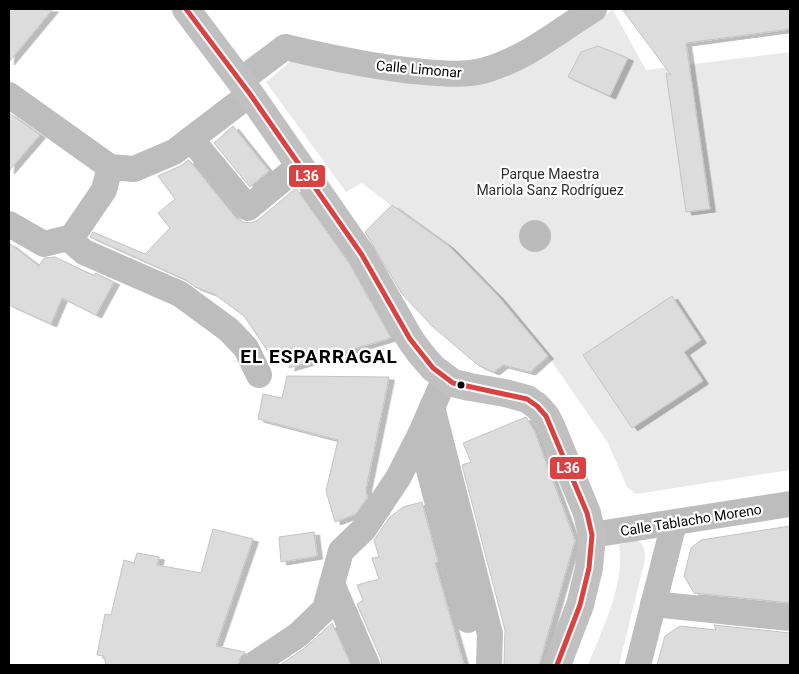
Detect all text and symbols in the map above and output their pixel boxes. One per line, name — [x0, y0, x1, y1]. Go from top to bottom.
street label: Calle Limonar — [376, 57, 463, 81]
line badge: L36 — [288, 164, 326, 188]
park label: Parque Maestra Mariola Sanz Rodríguez — [476, 166, 624, 198]
text: L36 — [295, 168, 319, 184]
district label: EL ESPARRAGAL — [240, 345, 398, 368]
unlabelled marker — [456, 380, 466, 390]
line badge: L36 — [549, 456, 587, 480]
text: L36 — [556, 460, 580, 476]
street label: Calle Tablacho Moreno — [619, 501, 763, 539]

